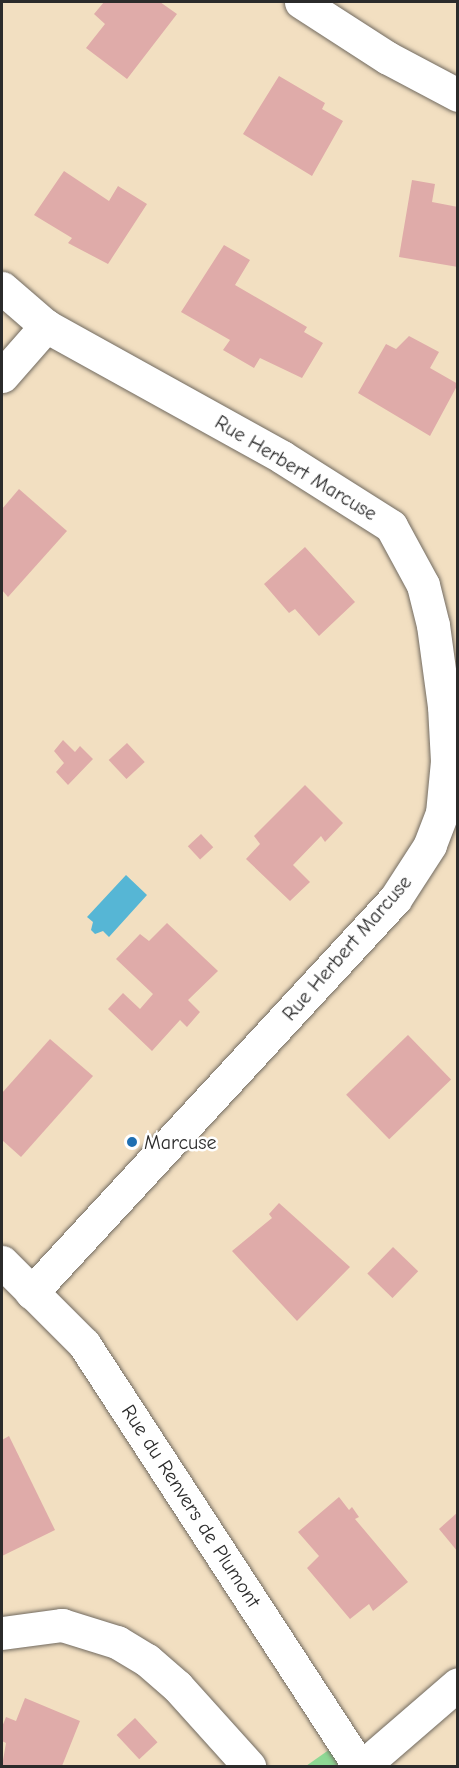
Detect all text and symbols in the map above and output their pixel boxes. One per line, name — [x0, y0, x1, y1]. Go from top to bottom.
street label: Rue Herbert Marcuse — [211, 410, 381, 526]
street label: Rue Herbert Marcuse — [277, 870, 417, 1026]
place label: Marcuse — [144, 1130, 217, 1154]
marker: Marcuse — [125, 1135, 139, 1149]
street label: Rue du Renvers de Plumont — [116, 1400, 266, 1612]

